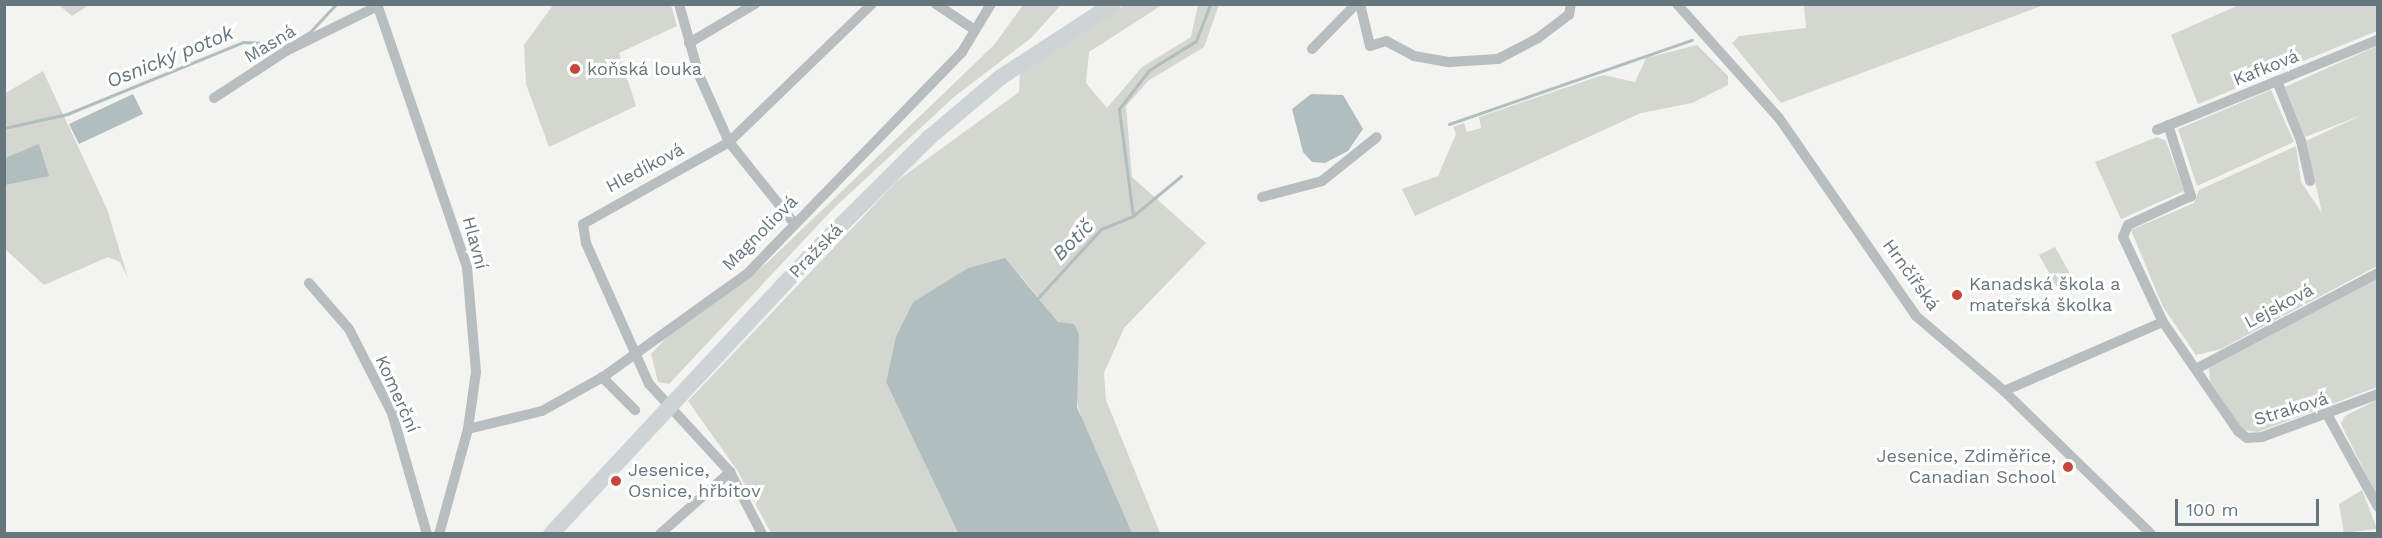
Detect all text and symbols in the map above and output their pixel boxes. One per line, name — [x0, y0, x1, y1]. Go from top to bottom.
street label: Masná — [240, 20, 300, 68]
water label: Osnický potok — [103, 21, 237, 93]
street label: Kafková — [2230, 45, 2302, 91]
place label: koňská louka — [587, 58, 702, 80]
marker: koňská louka — [568, 62, 582, 76]
street label: Hledíková — [602, 138, 688, 198]
street label: Magnoliová — [718, 191, 802, 275]
street label: Hlavní — [458, 214, 492, 272]
water label: Botič — [1047, 214, 1099, 266]
street label: Pražská — [785, 219, 847, 283]
street label: Hrnčířská — [1878, 235, 1944, 315]
place label: Kanadská škola a mateřská školka — [1969, 274, 2121, 316]
street label: Lejsková — [2241, 279, 2317, 333]
marker: Kanadská škola a mateřská školka — [1950, 288, 1964, 302]
street label: Komerční — [370, 352, 424, 436]
street label: Straková — [2251, 388, 2331, 430]
place label: Jesenice, Zdiměřice, Canadian School — [1876, 446, 2056, 488]
place label: Jesenice, Osnice, hřbitov — [628, 460, 761, 502]
marker: Jesenice, Zdiměřice, Canadian School — [2061, 460, 2075, 474]
marker: Jesenice, Osnice, hřbitov — [609, 474, 623, 488]
scale bar — [2178, 487, 2322, 525]
text: 100 m — [2186, 499, 2239, 520]

